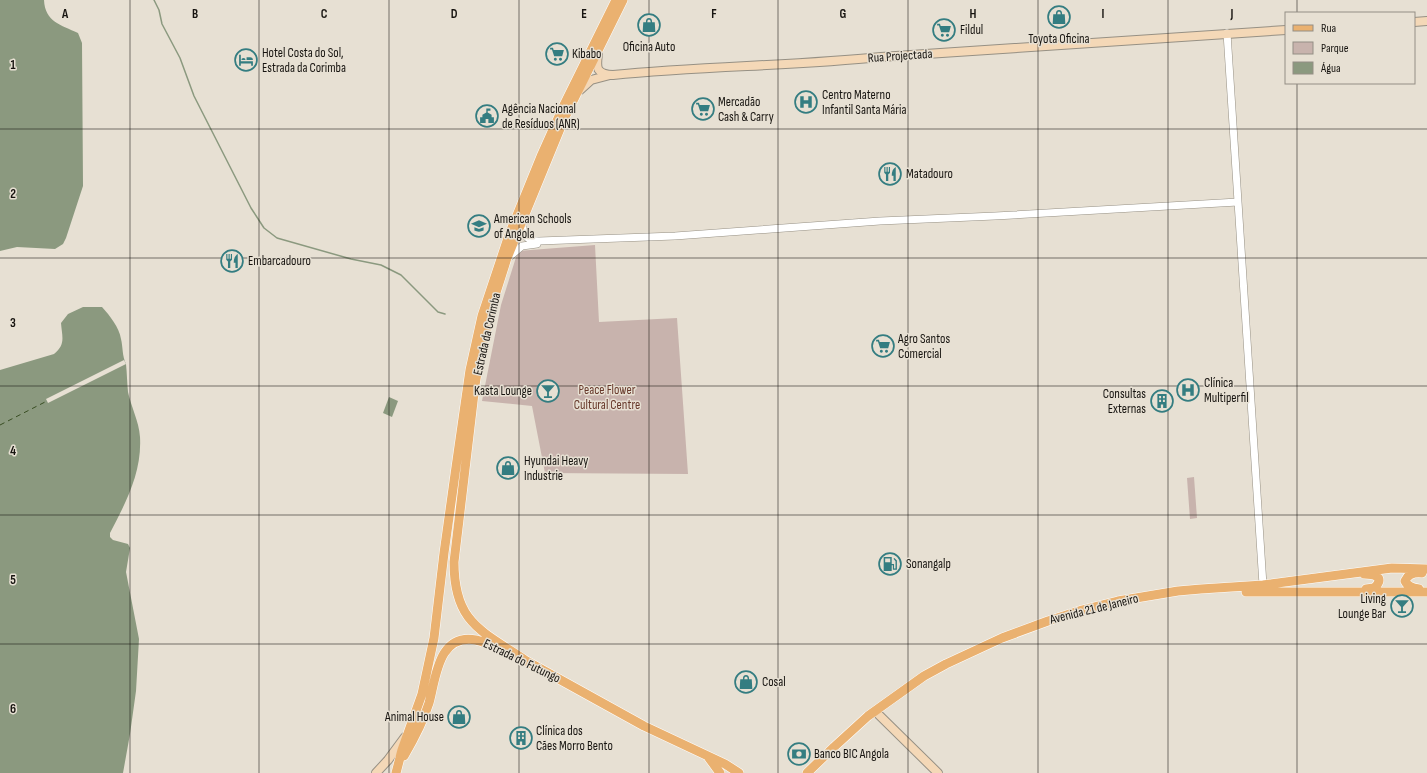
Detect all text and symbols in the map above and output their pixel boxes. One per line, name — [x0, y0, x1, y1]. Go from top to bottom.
shop icon: Toyota Oficina — [1046, 4, 1072, 30]
text: A — [61, 6, 69, 22]
text: B — [192, 6, 198, 22]
text: C — [321, 6, 328, 22]
text: D — [451, 6, 458, 22]
text: E — [581, 6, 587, 22]
text: F — [711, 6, 717, 22]
text: G — [840, 6, 847, 22]
text: H — [970, 6, 977, 22]
text: I — [1102, 6, 1105, 22]
text: J — [1230, 6, 1234, 22]
shop icon: Oficina Auto — [636, 12, 662, 38]
legend — [1285, 12, 1415, 84]
supermarket icon: Fildul — [931, 17, 957, 43]
text: Rua — [1321, 21, 1337, 36]
place label: Fildul — [960, 22, 983, 38]
place label: Toyota Oficina — [1028, 31, 1090, 47]
place label: Oficina Auto — [623, 39, 675, 55]
supermarket icon: Kibabo — [544, 41, 570, 67]
text: Parque — [1321, 41, 1349, 56]
place label: Hotel Costa do Sol, Estrada da Corimba — [262, 45, 346, 76]
place label: Kibabo — [572, 46, 602, 62]
street label: Rua Projectada — [867, 46, 933, 66]
hotel icon: Hotel Costa do Sol, Estrada da Corimba — [233, 47, 259, 73]
text: 1 — [10, 57, 16, 73]
text: Água — [1320, 61, 1341, 76]
place label: Centro Materno Infantil Santa Mária — [822, 87, 906, 118]
hospital icon: Centro Materno Infantil Santa Mária — [793, 89, 819, 115]
place label: Mercadão Cash & Carry — [718, 94, 774, 125]
supermarket icon: Mercadão Cash & Carry — [690, 96, 716, 122]
place label: Agência Nacional de Resíduos (ANR) — [501, 101, 580, 132]
public building icon: Agência Nacional de Resíduos (ANR) — [474, 103, 500, 129]
restaurant icon: Matadouro — [877, 161, 903, 187]
place label: Matadouro — [906, 166, 953, 182]
text: 2 — [10, 186, 16, 202]
place label: American Schools of Angola — [493, 211, 572, 242]
school or university icon: American Schools of Angola — [466, 213, 492, 239]
restaurant icon: Embarcadouro — [219, 248, 245, 274]
place label: Embarcadouro — [248, 253, 311, 269]
street label: Estrada da Corimba — [470, 291, 504, 377]
text: 3 — [10, 315, 16, 331]
place label: Agro Santos Comercial — [897, 331, 950, 362]
supermarket icon: Agro Santos Comercial — [870, 333, 896, 359]
place label: Clínica Multiperfil — [1204, 375, 1249, 406]
hospital icon: Clínica Multiperfil — [1175, 377, 1201, 403]
bar icon: Kasta Lounge — [535, 378, 561, 404]
park label: Peace Flower Cultural Centre — [574, 382, 640, 413]
place label: Kasta Lounge — [474, 383, 532, 399]
place label: Consultas Externas — [1103, 386, 1146, 417]
building icon: Consultas Externas — [1149, 388, 1175, 414]
text: 4 — [10, 443, 16, 459]
place label: Hyundai Heavy Industrie — [524, 453, 588, 484]
shop icon: Hyundai Heavy Industrie — [495, 455, 521, 481]
fuel station icon: Sonangalp — [877, 551, 903, 577]
place label: Sonangalp — [906, 556, 951, 572]
text: 5 — [10, 572, 16, 588]
street label: Avenida 21 de Janeiro — [1047, 590, 1140, 628]
place label: Living Lounge Bar — [1338, 591, 1386, 622]
bar icon: Living Lounge Bar — [1389, 593, 1415, 619]
street label: Estrada do Futungo — [481, 635, 563, 687]
shop icon: Cosal — [733, 669, 759, 695]
place label: Cosal — [762, 674, 786, 690]
text: 6 — [10, 701, 16, 717]
shop icon: Animal House — [446, 704, 472, 730]
place label: Animal House — [384, 709, 444, 725]
place label: Clínica dos Cães Morro Bento — [536, 723, 613, 754]
building icon: Clínica dos Cães Morro Bento — [508, 725, 534, 751]
bank icon: Banco BIC Angola — [786, 741, 812, 767]
place label: Banco BIC Angola — [814, 746, 889, 762]

